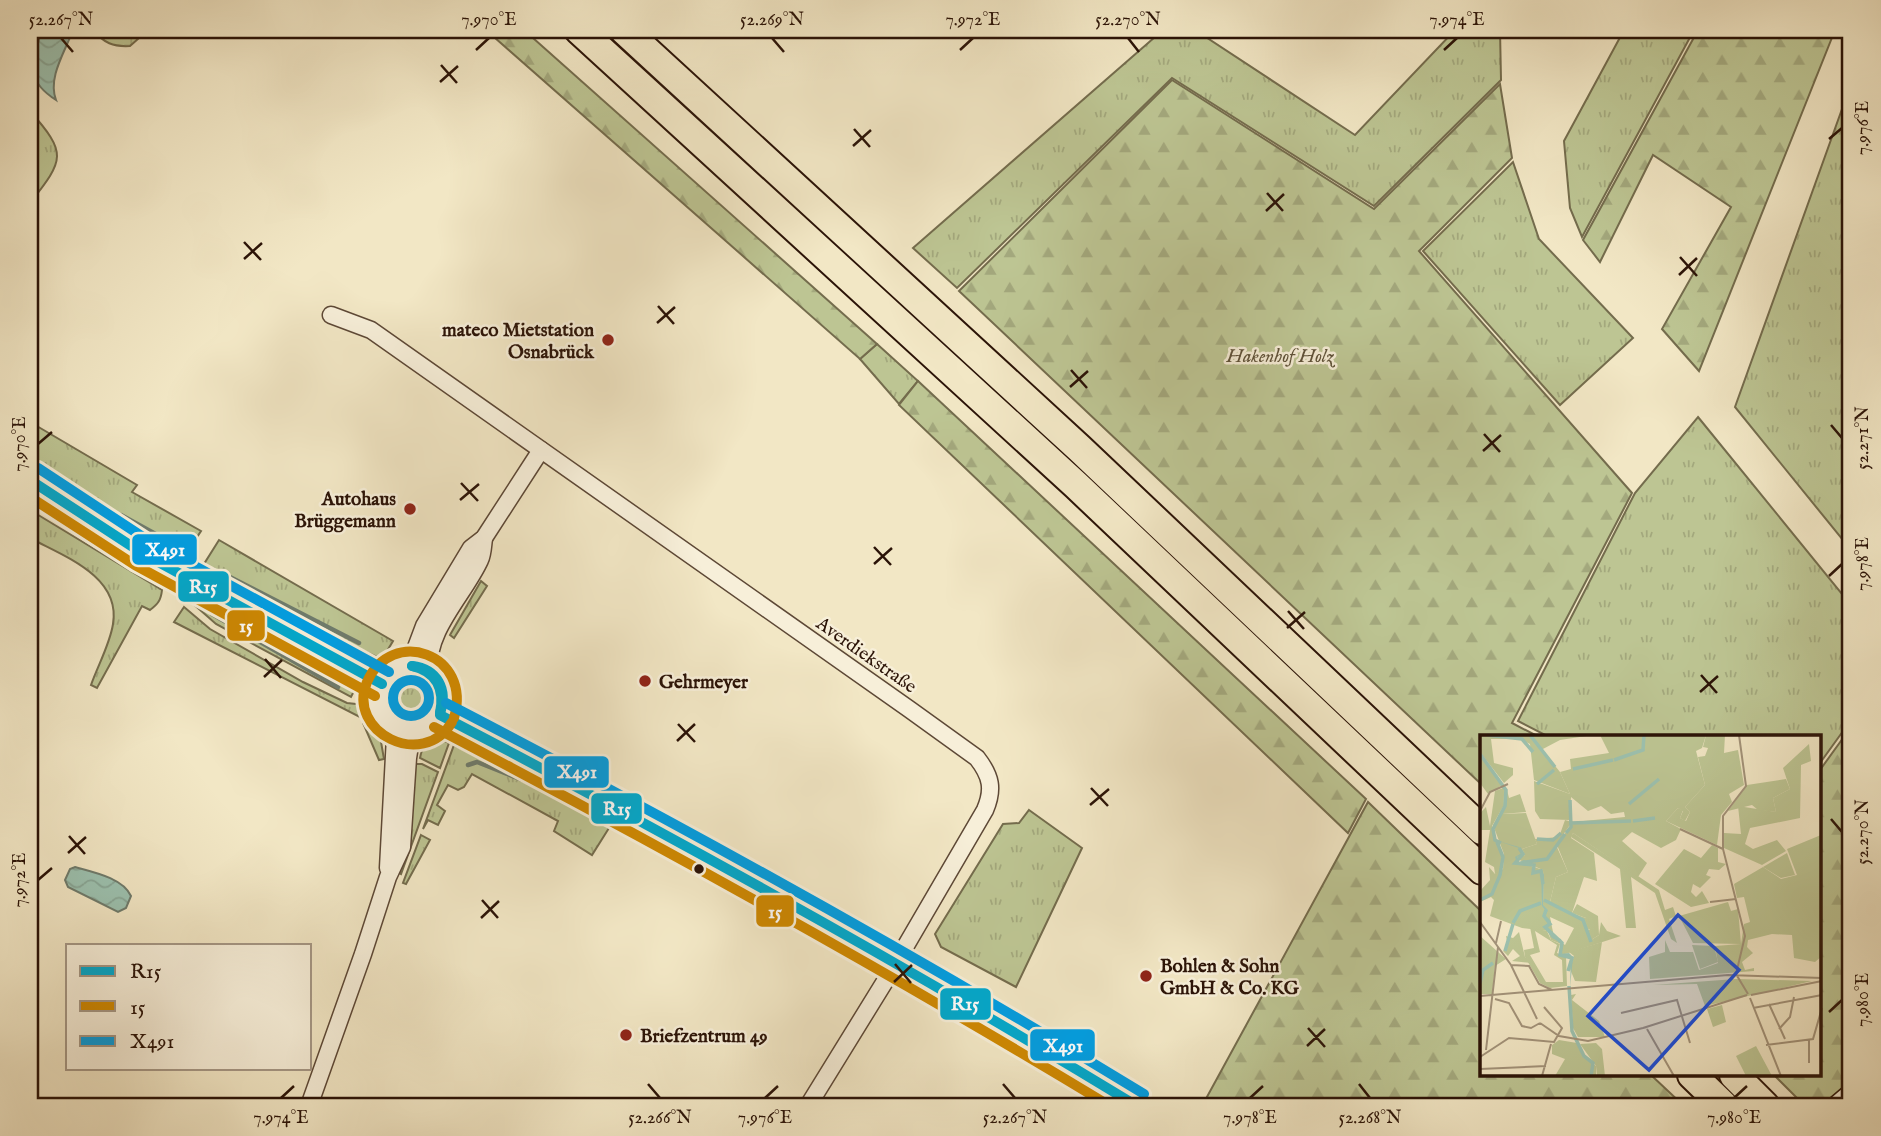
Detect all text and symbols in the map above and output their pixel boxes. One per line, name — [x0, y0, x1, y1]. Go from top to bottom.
text: 52.267°N — [29, 9, 94, 32]
text: 7.970°E — [461, 9, 517, 32]
text: 52.269°N — [740, 9, 804, 32]
text: 7.972°E — [945, 9, 1001, 32]
text: 52.270°N — [1095, 9, 1161, 32]
text: 7.974°E — [1429, 9, 1485, 32]
text: 7.976°E — [1852, 101, 1875, 155]
place label: mateco Mietstation Osnabrück — [442, 319, 595, 365]
marker: mateco Mietstation Osnabrück — [600, 332, 616, 348]
park label: Hakenhof Holz — [1226, 345, 1335, 369]
text: 52.271°N — [1852, 406, 1875, 470]
text: 7.970°E — [9, 416, 32, 472]
place label: Autohaus Brüggemann — [294, 488, 396, 534]
marker: Autohaus Brüggemann — [402, 501, 418, 517]
line badge: X491 — [131, 533, 198, 566]
text: 7.978°E — [1852, 537, 1875, 591]
text: X491 — [144, 539, 185, 563]
line badge: R15 — [177, 570, 230, 603]
text: R15 — [189, 576, 217, 600]
line badge: 15 — [226, 609, 266, 642]
street label: Averdiekstraße — [810, 612, 921, 699]
text: 15 — [239, 615, 253, 639]
place label: Gehrmeyer — [659, 671, 749, 695]
marker: Gehrmeyer — [637, 673, 653, 689]
inset map — [1480, 735, 1822, 1076]
line badge: X491 — [543, 755, 610, 789]
text: X491 — [556, 761, 597, 785]
line badge: R15 — [590, 792, 643, 825]
text: R15 — [603, 798, 631, 822]
text: 52.270°N — [1852, 799, 1875, 865]
text: 7.972°E — [9, 852, 32, 908]
unlabelled marker — [692, 862, 706, 876]
line badge: 15 — [755, 894, 795, 928]
text: 15 — [768, 901, 782, 925]
legend — [66, 944, 312, 1070]
place label: Bohlen & Sohn GmbH & Co. KG — [1160, 955, 1300, 1001]
text: R15 — [130, 959, 162, 986]
marker: Bohlen & Sohn GmbH & Co. KG — [1138, 968, 1154, 984]
text: 7.980°E — [1852, 973, 1875, 1027]
line badge: R15 — [939, 987, 992, 1021]
text: R15 — [951, 993, 979, 1017]
text: 15 — [130, 995, 146, 1022]
place label: Briefzentrum 49 — [640, 1025, 768, 1049]
marker: Briefzentrum 49 — [618, 1027, 634, 1043]
line badge: X491 — [1029, 1028, 1096, 1062]
text: X491 — [130, 1029, 174, 1056]
text: X491 — [1042, 1035, 1083, 1059]
text: 7.974°E — [253, 1107, 309, 1130]
text: 52.266°N — [628, 1107, 692, 1130]
text: 7.976°E — [738, 1107, 792, 1130]
text: 52.267°N — [983, 1107, 1048, 1130]
text: 7.978°E — [1223, 1107, 1277, 1130]
text: 52.268°N — [1338, 1107, 1402, 1130]
text: 7.980°E — [1707, 1107, 1761, 1130]

